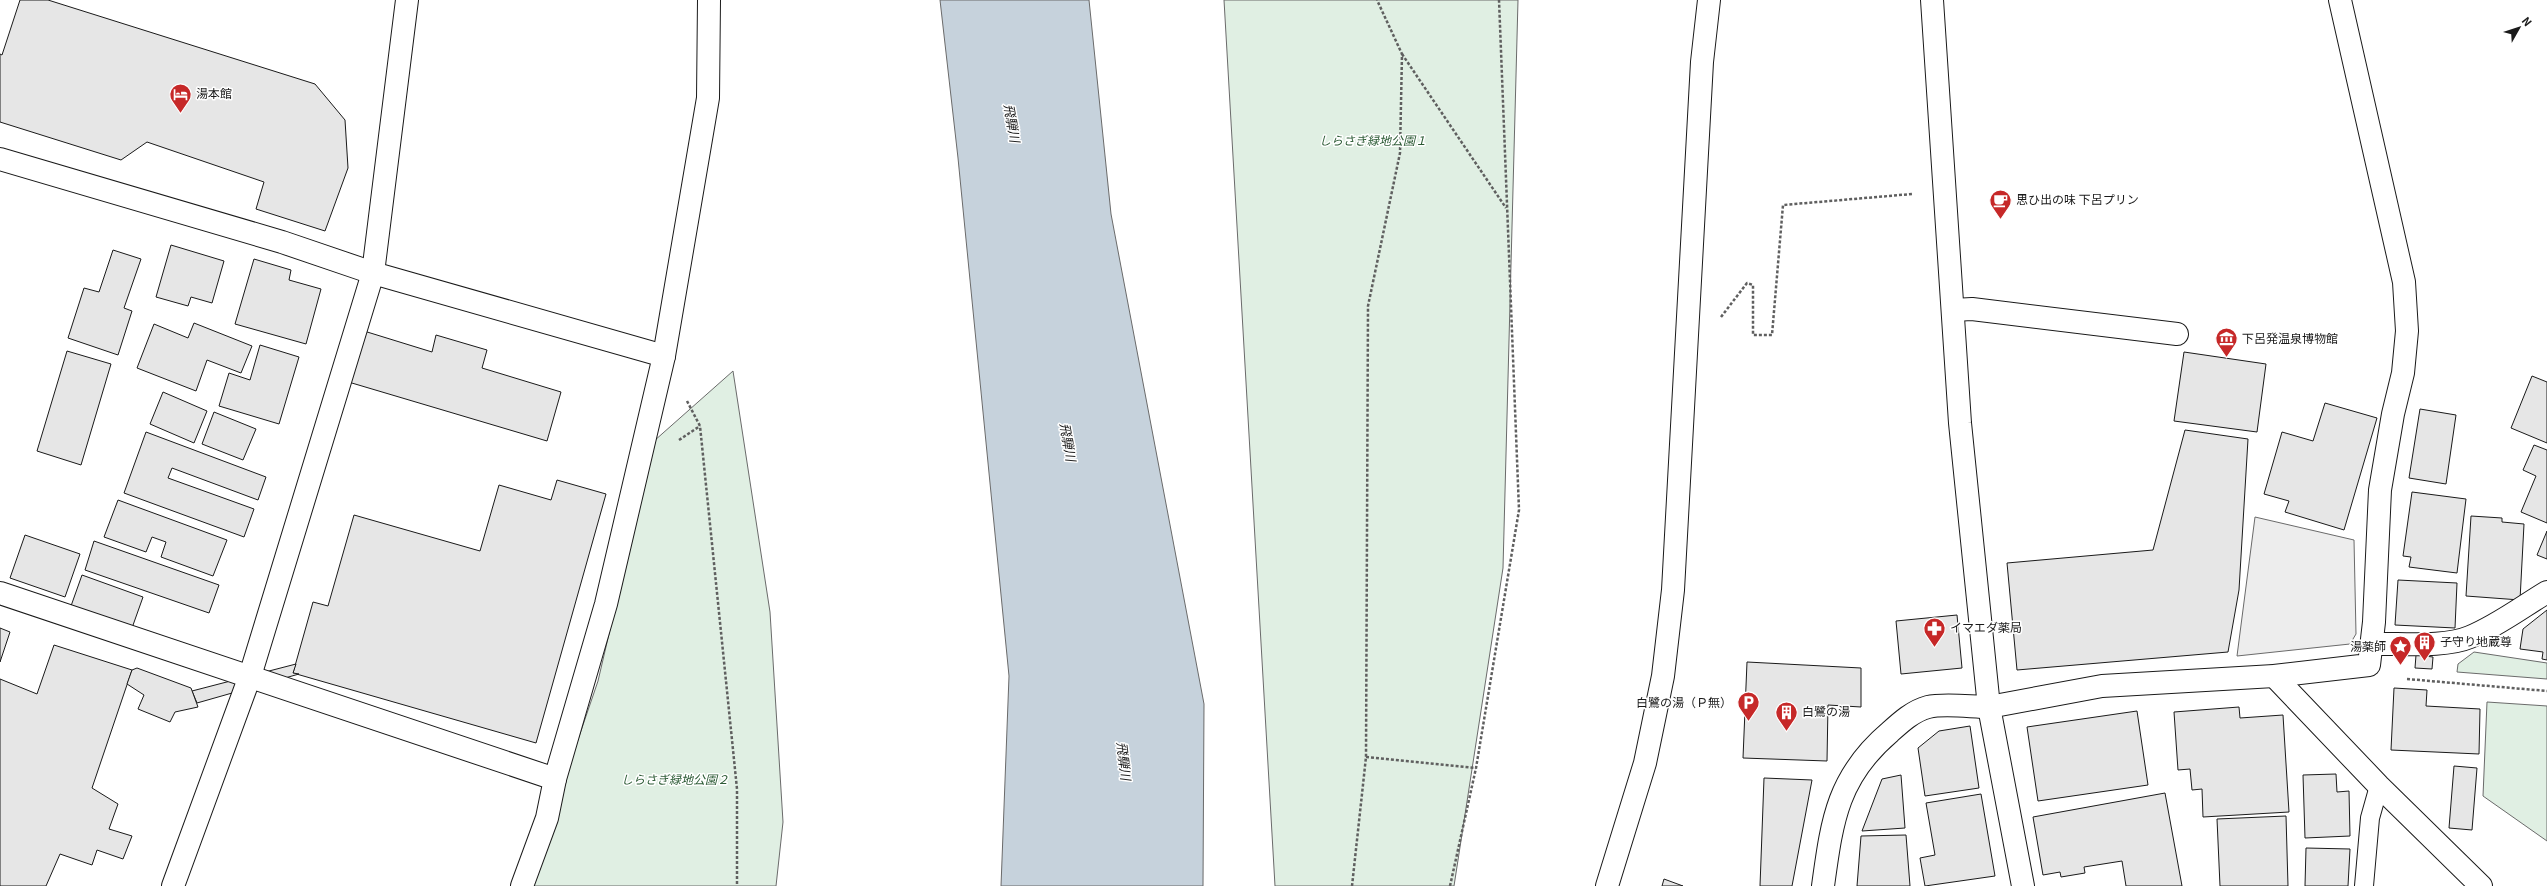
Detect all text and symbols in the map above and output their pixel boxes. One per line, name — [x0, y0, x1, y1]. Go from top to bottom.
north arrow — [2499, 8, 2539, 48]
text: N — [2519, 13, 2536, 29]
hotel icon: 湯本館 — [168, 81, 194, 114]
place label: 湯本館 — [196, 84, 232, 101]
water label: 飛騨川 — [1000, 102, 1026, 146]
park label: しらさぎ緑地公園１ — [1319, 131, 1427, 148]
cafe icon: 思ひ出の味 下呂プリン — [1987, 187, 2013, 220]
place label: 思ひ出の味 下呂プリン — [2016, 190, 2139, 207]
museum icon: 下呂発温泉博物館 — [2213, 326, 2239, 359]
place label: 下呂発温泉博物館 — [2242, 329, 2338, 346]
water label: 飛騨川 — [1056, 421, 1082, 465]
pharmacy icon: イマエダ薬局 — [1922, 615, 1948, 648]
place label: イマエダ薬局 — [1950, 618, 2022, 635]
building icon: 子守り地蔵尊 — [2411, 629, 2437, 662]
place label: 子守り地蔵尊 — [2440, 632, 2512, 649]
place icon: 湯薬師 — [2388, 634, 2414, 667]
place label: 湯薬師 — [2350, 637, 2386, 654]
parking icon: 白鷺の湯（Ｐ無） — [1735, 690, 1761, 723]
place label: 白鷺の湯（Ｐ無） — [1636, 693, 1732, 710]
building icon: 白鷺の湯 — [1773, 699, 1799, 732]
place label: 白鷺の湯 — [1802, 702, 1850, 719]
water label: 飛騨川 — [1113, 740, 1137, 783]
park label: しらさぎ緑地公園２ — [621, 770, 729, 787]

